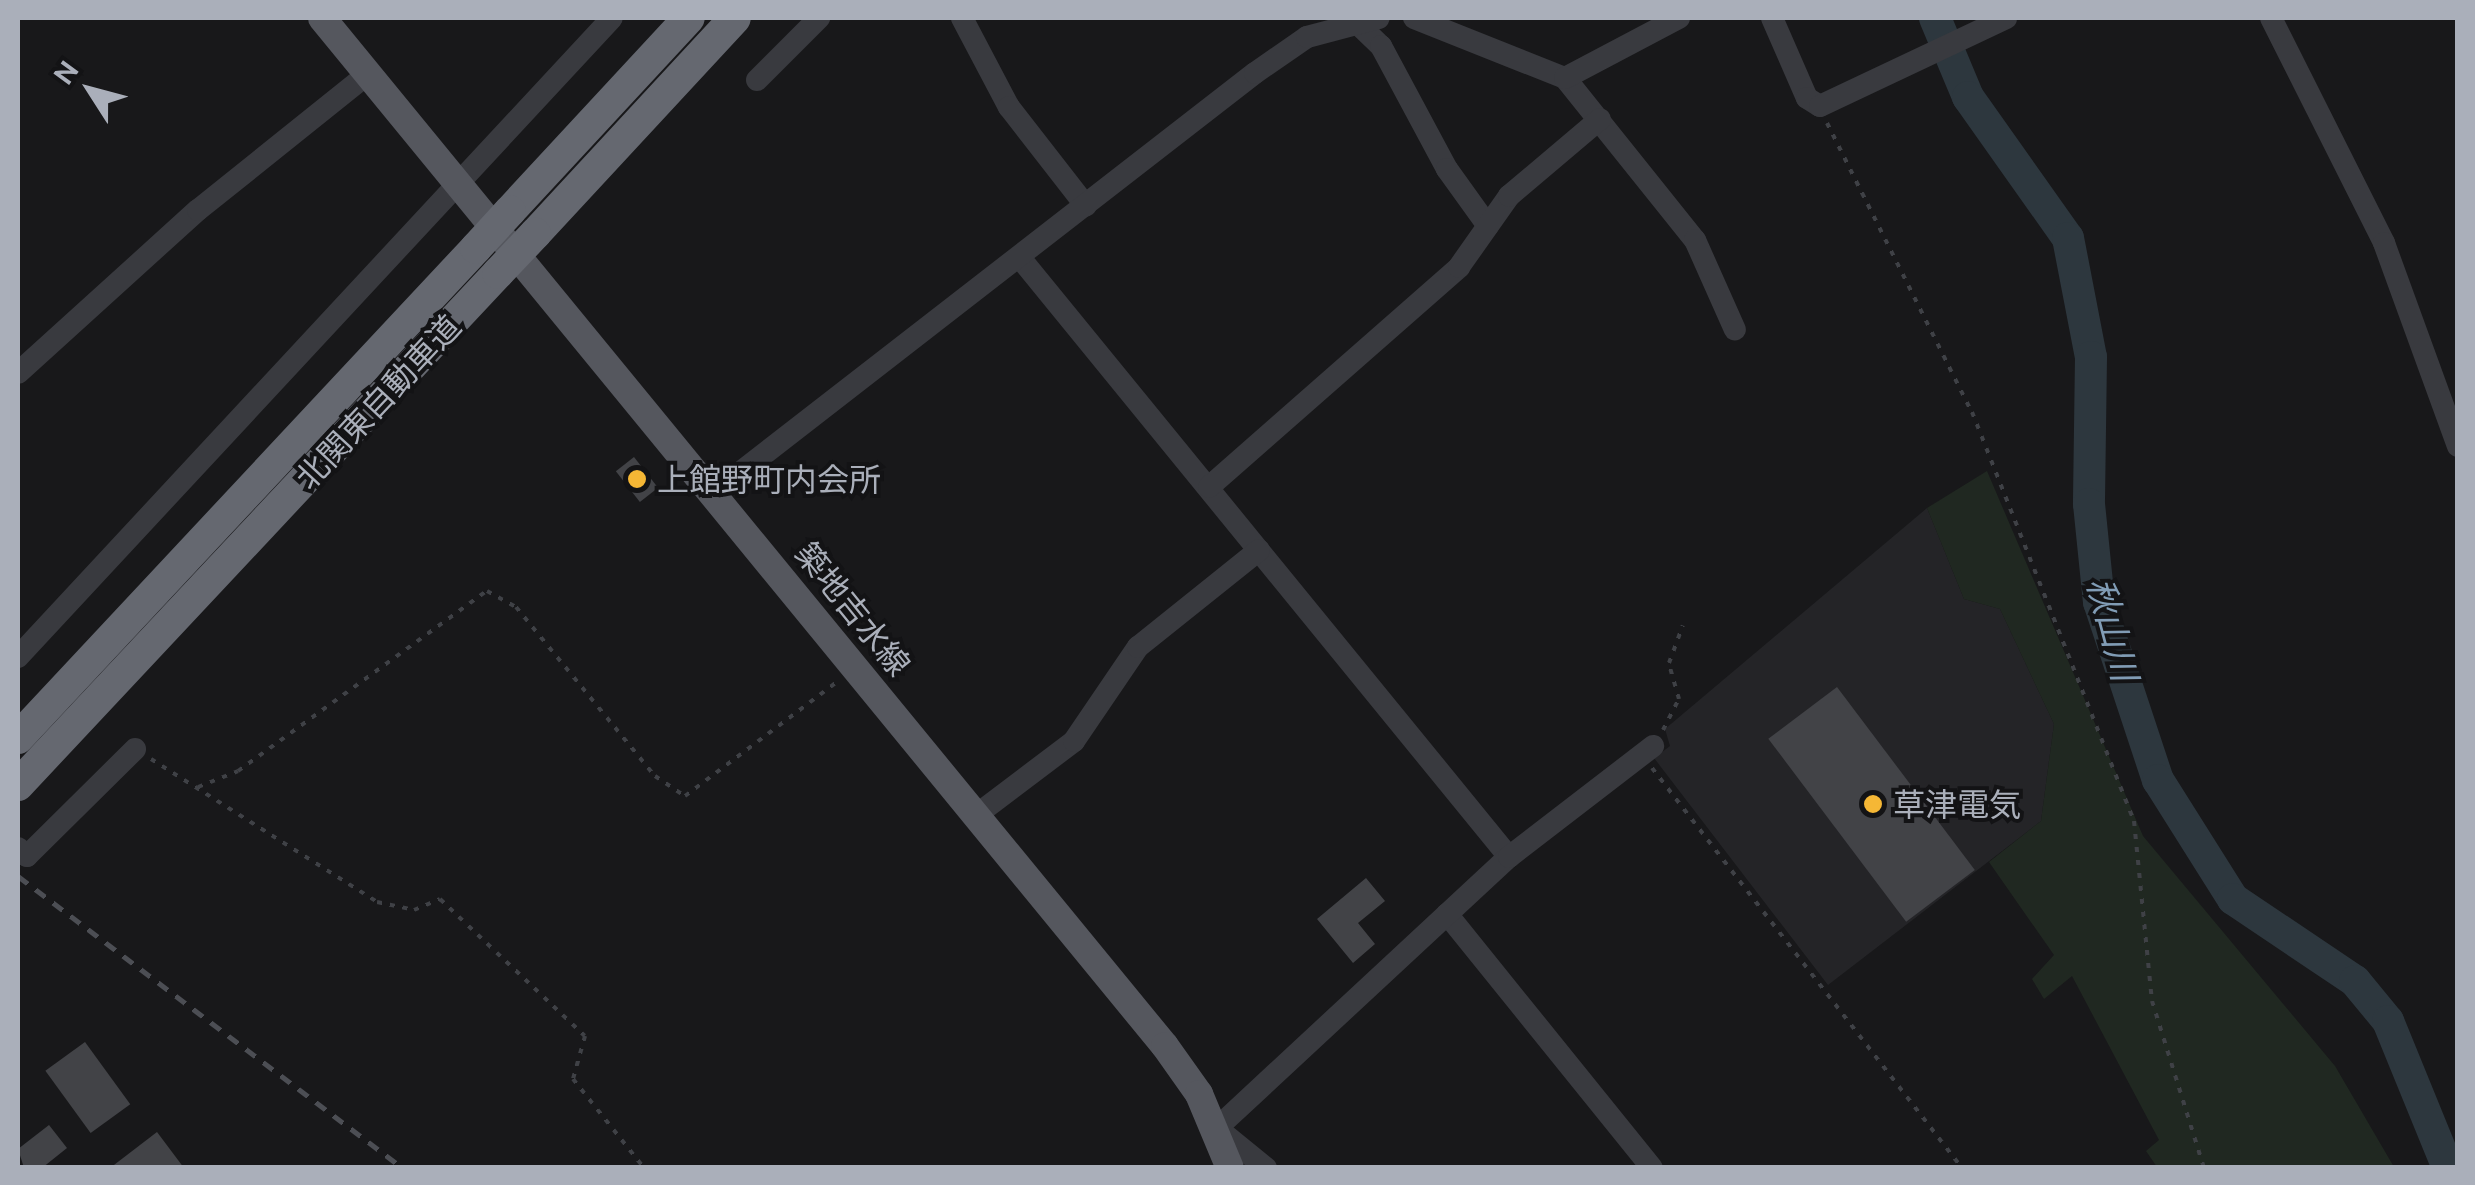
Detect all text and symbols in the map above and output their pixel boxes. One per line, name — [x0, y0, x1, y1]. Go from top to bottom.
north arrow — [40, 40, 140, 140]
text: N — [47, 55, 84, 90]
street label: 北関東自動車道 — [288, 307, 468, 497]
place label: 上館野町内会所 — [657, 460, 881, 498]
marker: 上館野町内会所 — [626, 468, 648, 490]
street label: 築地吉水線 — [788, 535, 918, 683]
water label: 秋山川 — [2079, 573, 2147, 685]
place label: 草津電気 — [1893, 785, 2021, 823]
marker: 草津電気 — [1862, 793, 1884, 815]

